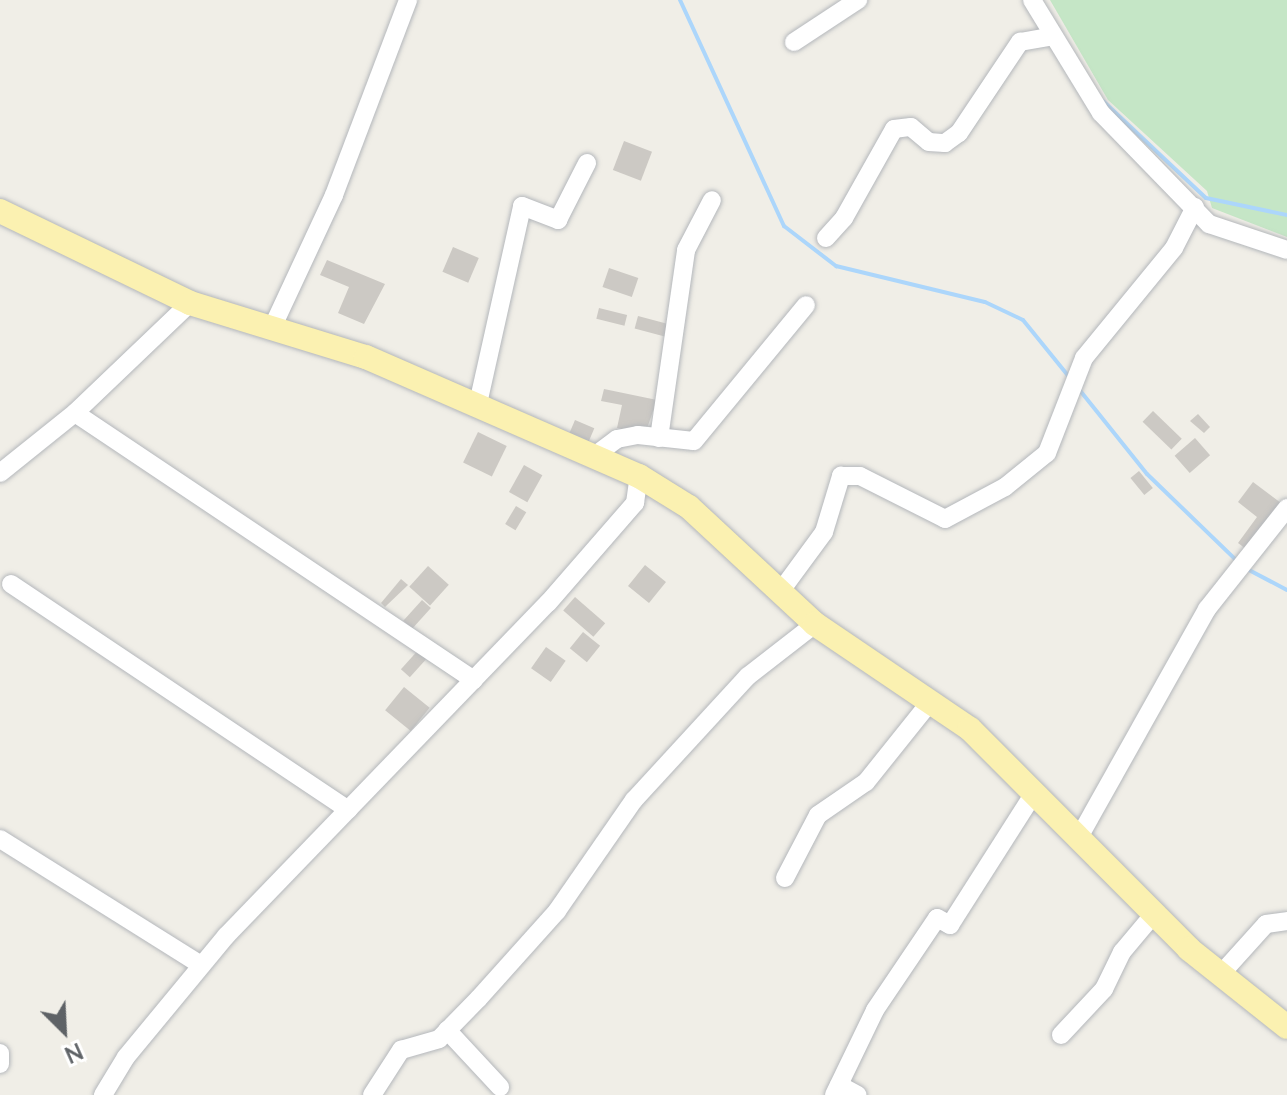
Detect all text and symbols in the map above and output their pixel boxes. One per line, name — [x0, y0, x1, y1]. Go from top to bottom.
north arrow — [24, 991, 104, 1071]
text: N — [61, 1038, 87, 1069]

